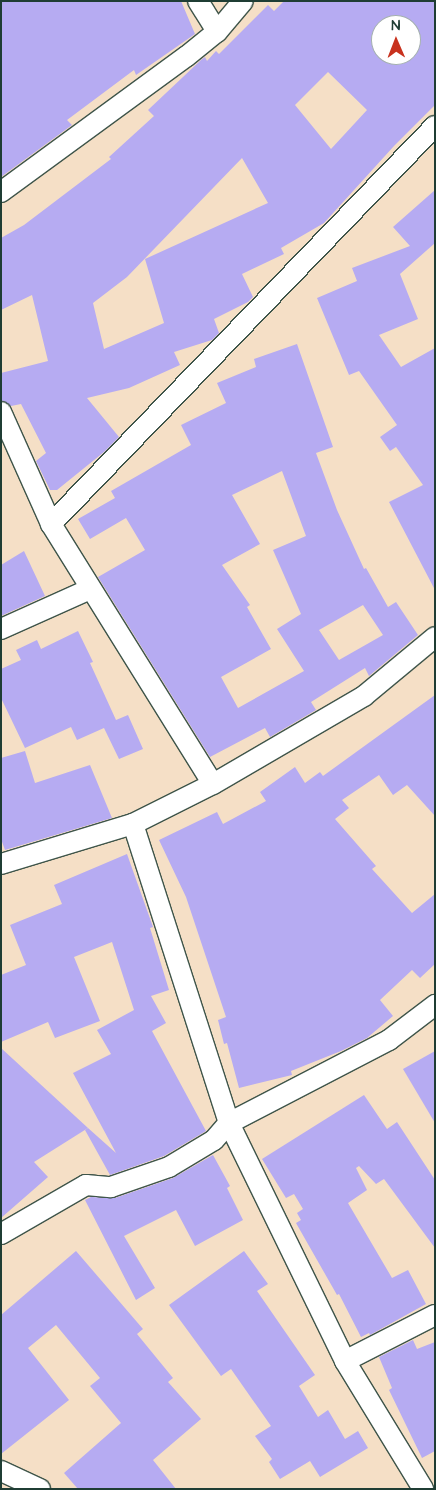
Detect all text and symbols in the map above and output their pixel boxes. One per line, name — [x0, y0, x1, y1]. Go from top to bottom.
north arrow — [371, 15, 421, 65]
text: N — [391, 16, 400, 36]

